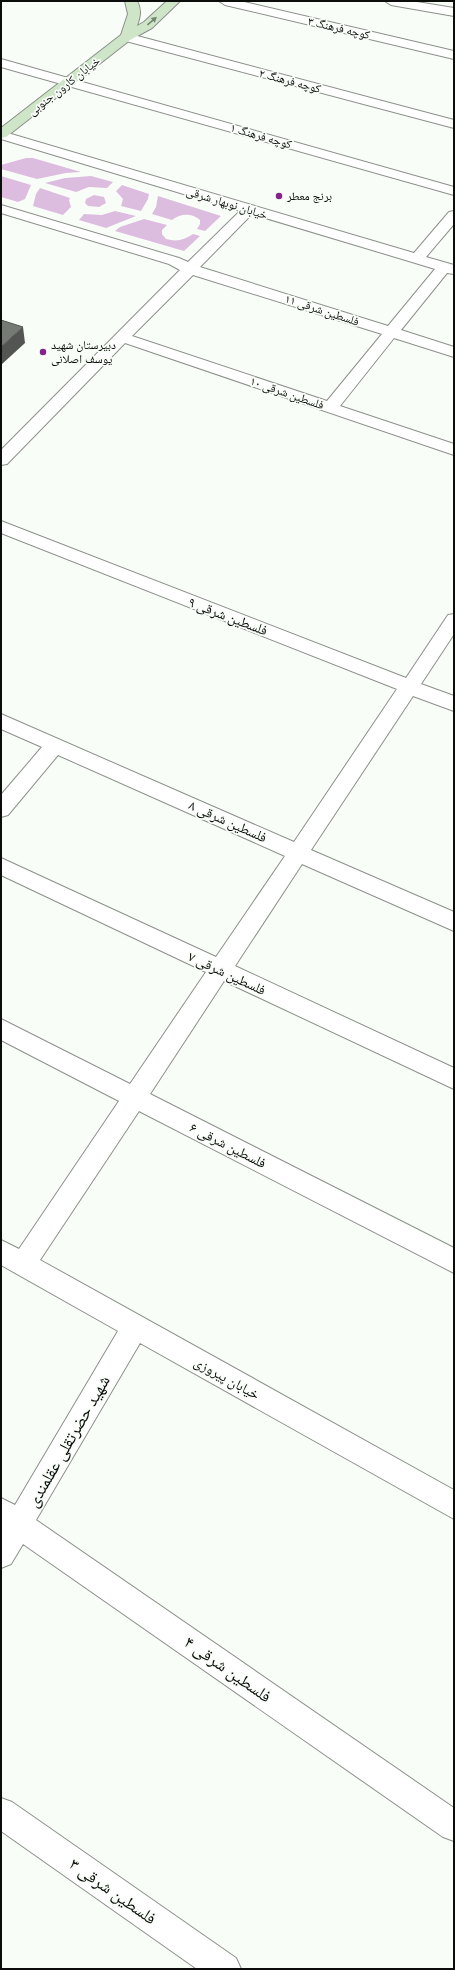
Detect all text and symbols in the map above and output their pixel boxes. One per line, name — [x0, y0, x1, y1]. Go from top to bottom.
street label: کوچه فرهنگ ۳ — [307, 14, 371, 42]
one-way arrow — [146, 17, 157, 26]
street label: خیابان کارون جنوبی — [25, 53, 103, 119]
street label: کوچه فرهنگ ۲ — [258, 66, 322, 96]
street label: کوچه فرهنگ ۱ — [229, 121, 293, 151]
street label: خیابان نوبهار شرقی — [185, 184, 270, 222]
place label: برنج معطر — [286, 189, 332, 203]
marker: برنج معطر — [274, 191, 284, 201]
street label: فلسطین شرقی ۱۱ — [283, 291, 361, 329]
place label: دبیرستان شهید یوسف اصلانی — [51, 338, 116, 366]
marker: دبیرستان شهید یوسف اصلانی — [38, 347, 48, 357]
street label: فلسطین شرقی ۱۰ — [248, 374, 326, 412]
street label: فلسطین شرقی ۹ — [186, 594, 270, 639]
street label: فلسطین شرقی ۸ — [186, 797, 270, 846]
street label: فلسطین شرقی ۷ — [185, 948, 268, 999]
street label: فلسطین شرقی ۶ — [187, 1119, 269, 1172]
street label: خیابان پیروزی — [191, 1353, 263, 1404]
street label: شهید حضرتقلی عقلمندی — [22, 1372, 115, 1511]
street label: فلسطین شرقی ۴ — [180, 1632, 275, 1707]
street label: فلسطین شرقی ۳ — [65, 1854, 160, 1929]

